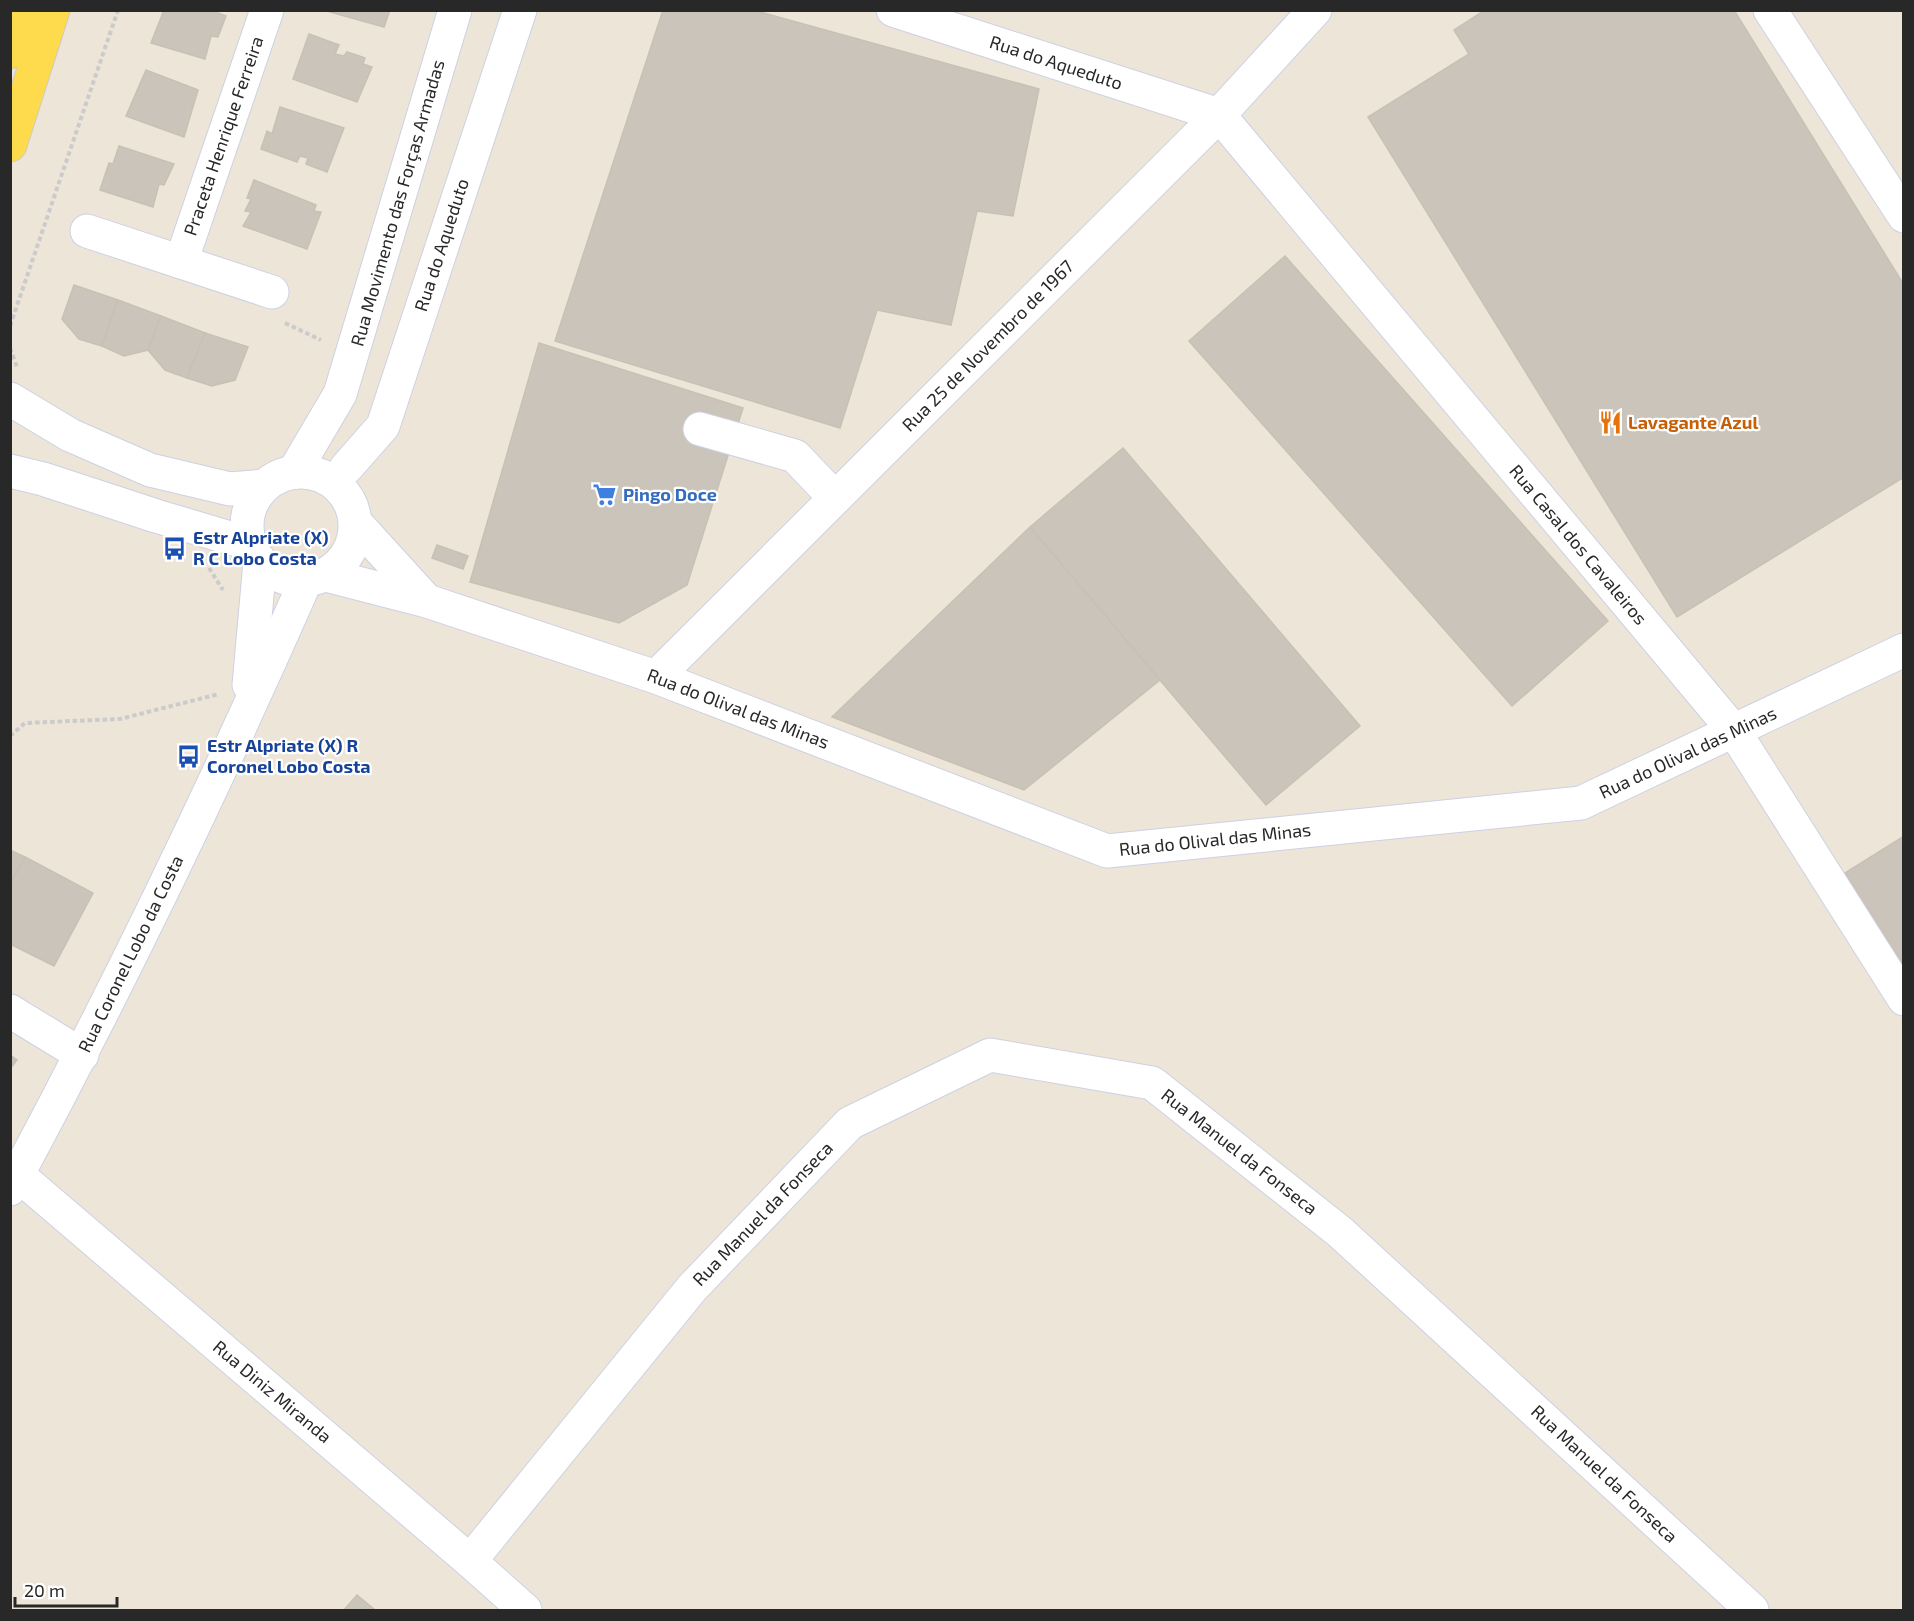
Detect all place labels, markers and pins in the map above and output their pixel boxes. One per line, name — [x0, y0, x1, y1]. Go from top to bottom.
restaurant icon: Lavagante Azul — [1597, 410, 1623, 436]
place label: Lavagante Azul — [1628, 411, 1758, 433]
supermarket icon: Pingo Doce — [592, 482, 618, 508]
place label: Pingo Doce — [623, 483, 717, 505]
place label: Estr Alpriate (X) R C Lobo Costa — [193, 526, 329, 569]
bus stop icon: Estr Alpriate (X) R C Lobo Costa — [162, 535, 188, 561]
place label: Estr Alpriate (X) R Coronel Lobo Costa — [207, 734, 371, 777]
bus stop icon: Estr Alpriate (X) R Coronel Lobo Costa — [176, 743, 202, 769]

